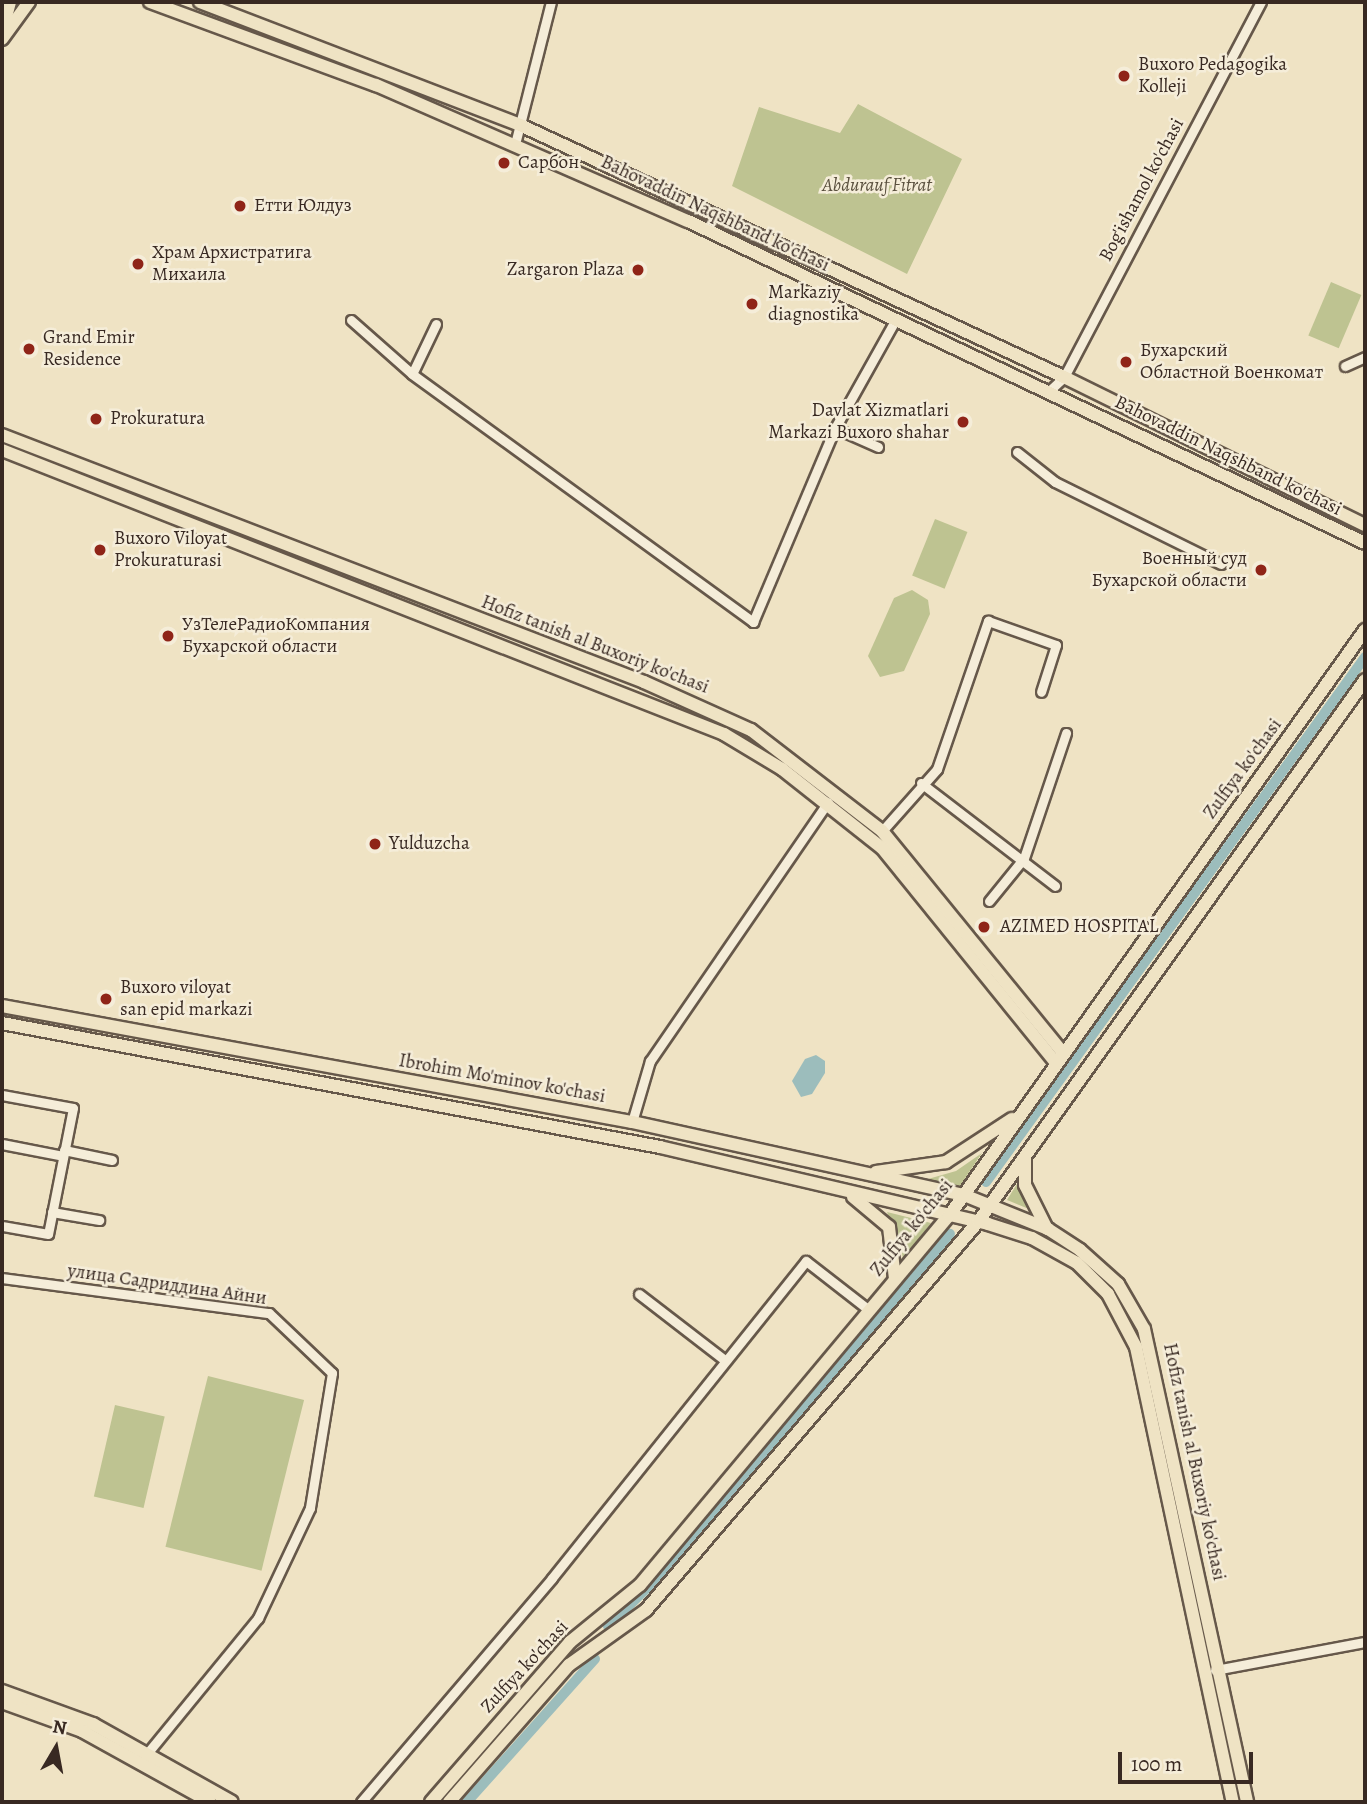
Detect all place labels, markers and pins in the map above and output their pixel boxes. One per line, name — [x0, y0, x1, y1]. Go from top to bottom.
place label: Buxoro Pedagogika Kolleji — [1138, 54, 1287, 98]
marker: Buxoro Pedagogika Kolleji — [1116, 68, 1132, 84]
place label: Сарбон — [518, 152, 579, 174]
marker: Сарбон — [496, 155, 512, 171]
place label: Етти Юлдуз — [254, 195, 352, 217]
marker: Етти Юлдуз — [232, 198, 248, 214]
place label: Храм Архистратига Михаила — [152, 242, 312, 286]
marker: Храм Архистратига Михаила — [130, 256, 146, 272]
place label: Zargaron Plaza — [507, 259, 624, 281]
marker: Zargaron Plaza — [630, 262, 646, 278]
place label: Markaziy diagnostika — [768, 282, 859, 326]
marker: Markaziy diagnostika — [742, 294, 762, 314]
place label: Grand Emir Residence — [43, 327, 135, 371]
place label: Бухарский Областной Военкомат — [1140, 340, 1323, 384]
marker: Grand Emir Residence — [21, 341, 37, 357]
marker: Бухарский Областной Военкомат — [1118, 354, 1134, 370]
place label: Davlat Xizmatlari Markazi Buxoro shahar — [768, 400, 949, 444]
place label: Prokuratura — [110, 408, 205, 430]
marker: Prokuratura — [88, 411, 104, 427]
marker: Davlat Xizmatlari Markazi Buxoro shahar — [955, 414, 971, 430]
place label: Buxoro Viloyat Prokuraturasi — [114, 528, 227, 572]
marker: Buxoro Viloyat Prokuraturasi — [92, 542, 108, 558]
place label: Военный суд Бухарской области — [1092, 548, 1247, 592]
marker: Военный суд Бухарской области — [1253, 562, 1269, 578]
place label: УзТелеРадиоКомпания Бухарской области — [182, 614, 370, 658]
marker: УзТелеРадиоКомпания Бухарской области — [160, 628, 176, 644]
place label: Yulduzcha — [389, 833, 470, 855]
marker: Yulduzcha — [367, 836, 383, 852]
place label: AZIMED HOSPITAL — [1000, 916, 1158, 938]
marker: AZIMED HOSPITAL — [974, 917, 994, 937]
place label: Buxoro viloyat san epid markazi — [120, 977, 252, 1021]
marker: Buxoro viloyat san epid markazi — [98, 991, 114, 1007]

